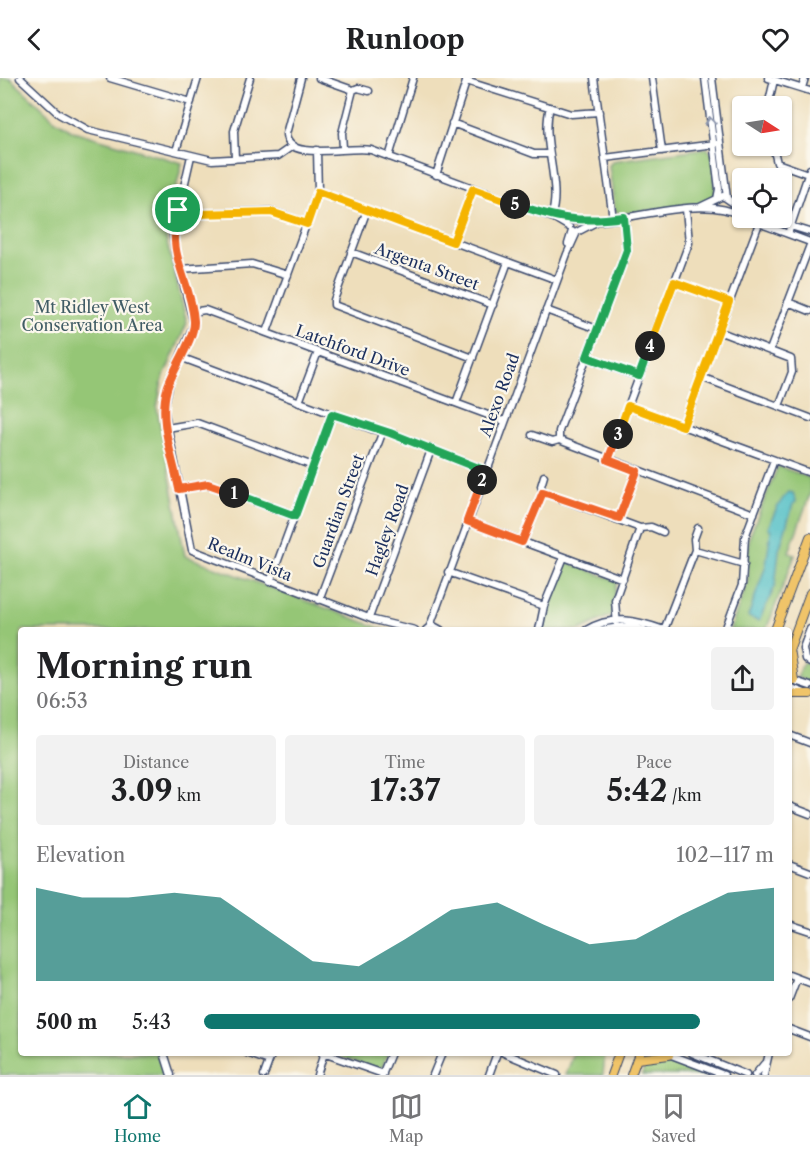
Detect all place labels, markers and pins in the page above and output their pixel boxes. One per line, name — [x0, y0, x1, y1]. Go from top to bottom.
pin — [152, 184, 203, 235]
pin: 5 — [500, 189, 530, 219]
pin: 4 — [635, 331, 665, 361]
pin: 3 — [603, 419, 633, 449]
pin: 2 — [467, 465, 497, 495]
pin: 1 — [219, 478, 249, 508]

